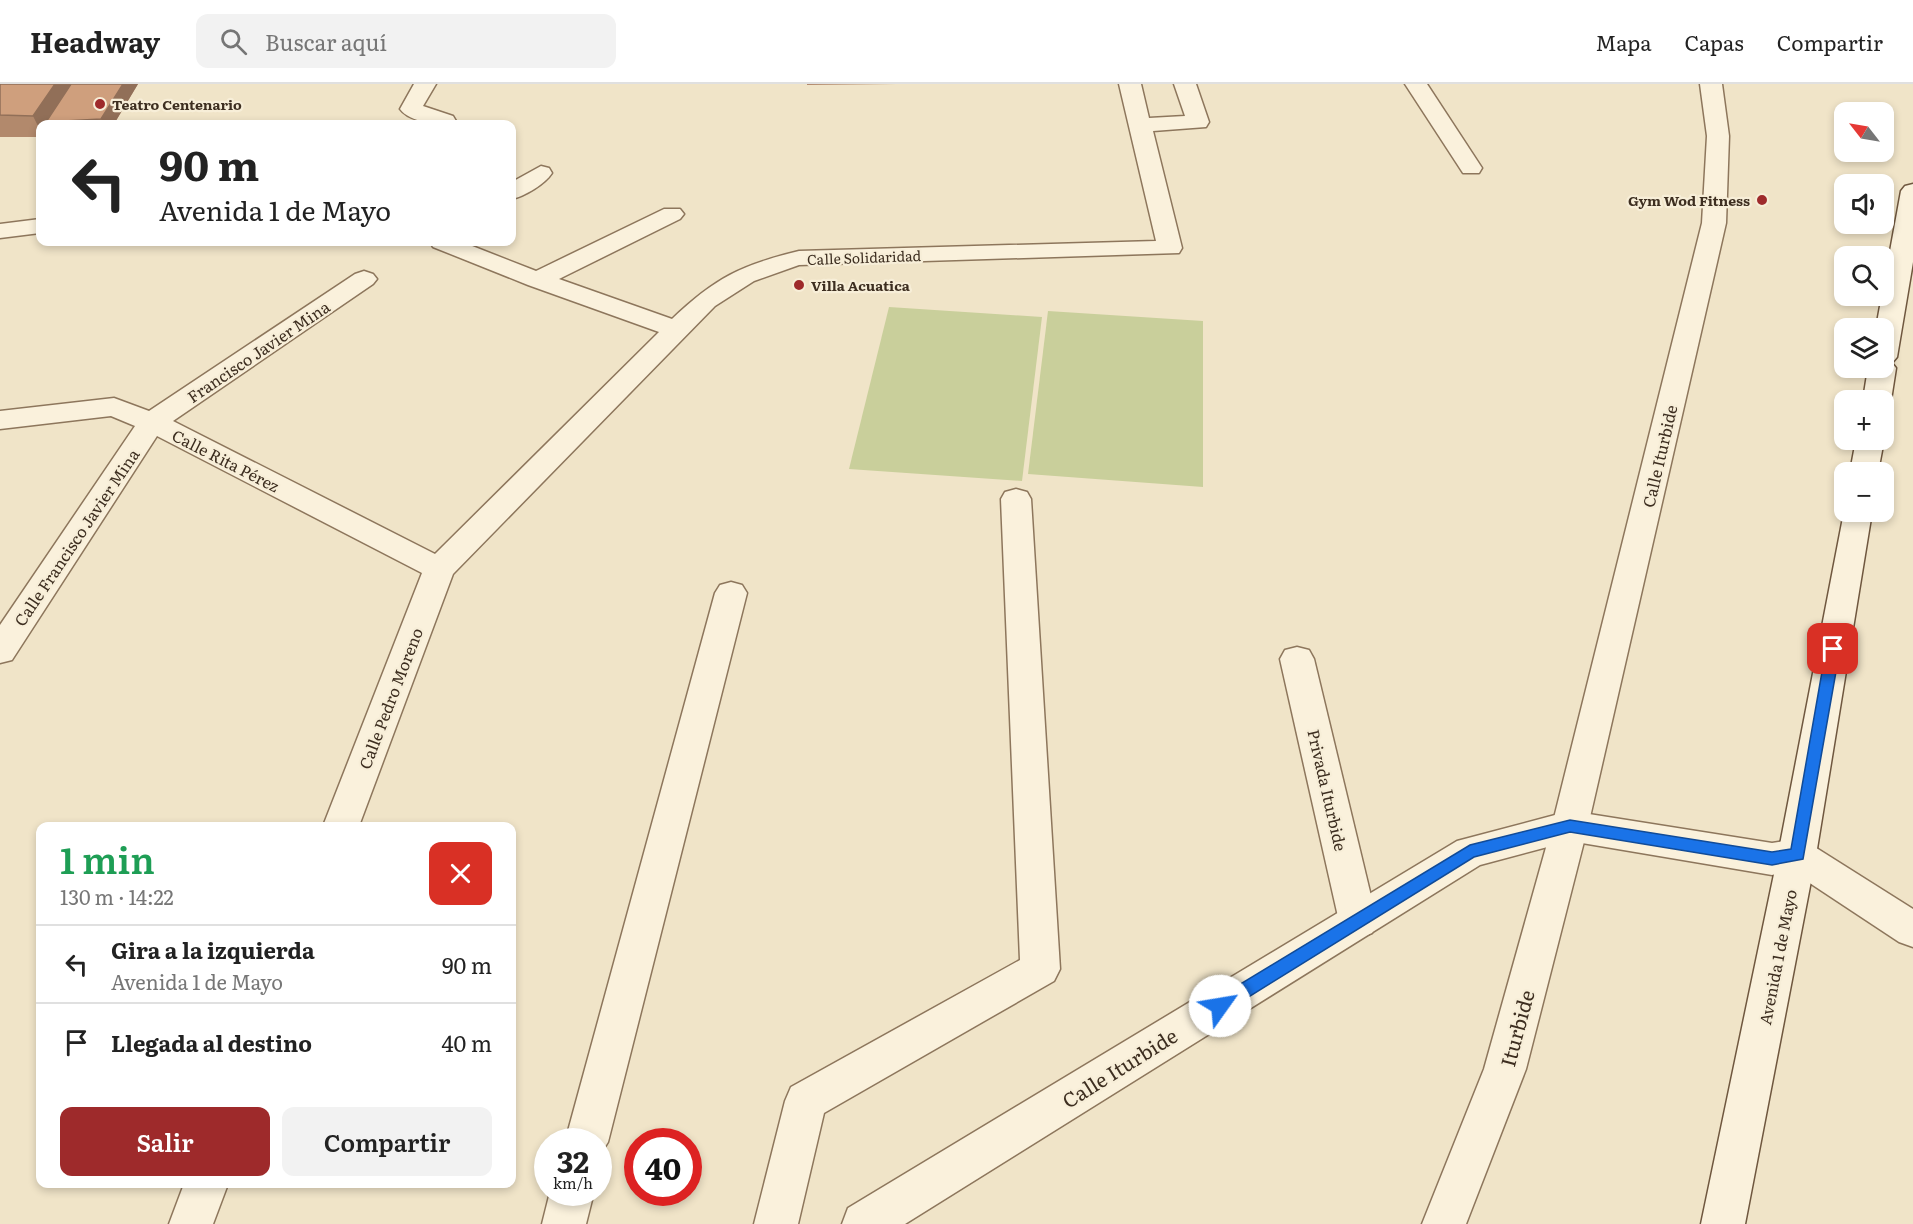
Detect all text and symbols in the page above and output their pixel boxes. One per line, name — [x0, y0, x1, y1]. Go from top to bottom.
search box — [196, 14, 616, 68]
text: Headway — [30, 20, 160, 62]
icon: search — [217, 25, 250, 58]
text: Buscar aquí — [265, 25, 387, 58]
text: Mapa — [1595, 26, 1652, 57]
text: Capas — [1685, 26, 1744, 57]
text: Compartir — [1777, 26, 1883, 57]
place label: Teatro Centenario — [112, 94, 242, 114]
marker: Teatro Centenario — [93, 97, 107, 111]
north arrow — [1834, 102, 1894, 162]
map controls — [1834, 102, 1894, 522]
text: 90 m — [159, 132, 259, 194]
icon: left — [60, 144, 138, 222]
button: sound — [1834, 174, 1894, 234]
text: Avenida 1 de Mayo — [159, 189, 391, 229]
place label: Gym Wod Fitness — [1628, 190, 1750, 210]
marker: Gym Wod Fitness — [1755, 193, 1769, 207]
street label: Calle Solidaridad — [807, 245, 922, 269]
button: search — [1834, 246, 1894, 306]
place label: Villa Acuatica — [811, 275, 911, 295]
marker: Villa Acuatica — [792, 278, 806, 292]
street label: Francisco Javier Mina — [182, 294, 334, 408]
button: layers — [1834, 318, 1894, 378]
button: + — [1834, 390, 1894, 450]
street label: Calle Iturbide — [1636, 402, 1682, 510]
street label: Calle Rita Pérez — [168, 423, 284, 497]
street label: Calle Francisco Javier Mina — [8, 443, 145, 630]
button: − — [1834, 462, 1894, 522]
pin — [1807, 623, 1858, 674]
street label: Calle Pedro Moreno — [352, 624, 428, 772]
icon: arrive — [1816, 632, 1849, 665]
street label: Privada Iturbide — [1302, 727, 1354, 853]
text: 1 min — [60, 832, 155, 885]
button: close — [429, 842, 492, 905]
text: 130 m · 14:22 — [60, 881, 174, 911]
street label: Avenida 1 de Mayo — [1752, 887, 1802, 1027]
text: Gira a la izquierda — [111, 933, 315, 966]
icon: left — [60, 948, 93, 981]
text: 90 m — [442, 948, 492, 981]
text: Avenida 1 de Mayo — [111, 966, 283, 996]
position arrow — [1188, 974, 1252, 1038]
street label: Iturbide — [1491, 986, 1541, 1070]
street label: Calle Iturbide — [1056, 1020, 1182, 1114]
icon: arrive — [60, 1026, 93, 1059]
text: Llegada al destino — [111, 1026, 312, 1059]
text: 40 m — [441, 1026, 492, 1059]
button: Salir — [60, 1107, 270, 1176]
button: Compartir — [282, 1107, 492, 1176]
speed limit sign: 40 — [624, 1128, 702, 1206]
text: 32 — [557, 1138, 589, 1182]
text: km/h — [553, 1171, 593, 1194]

